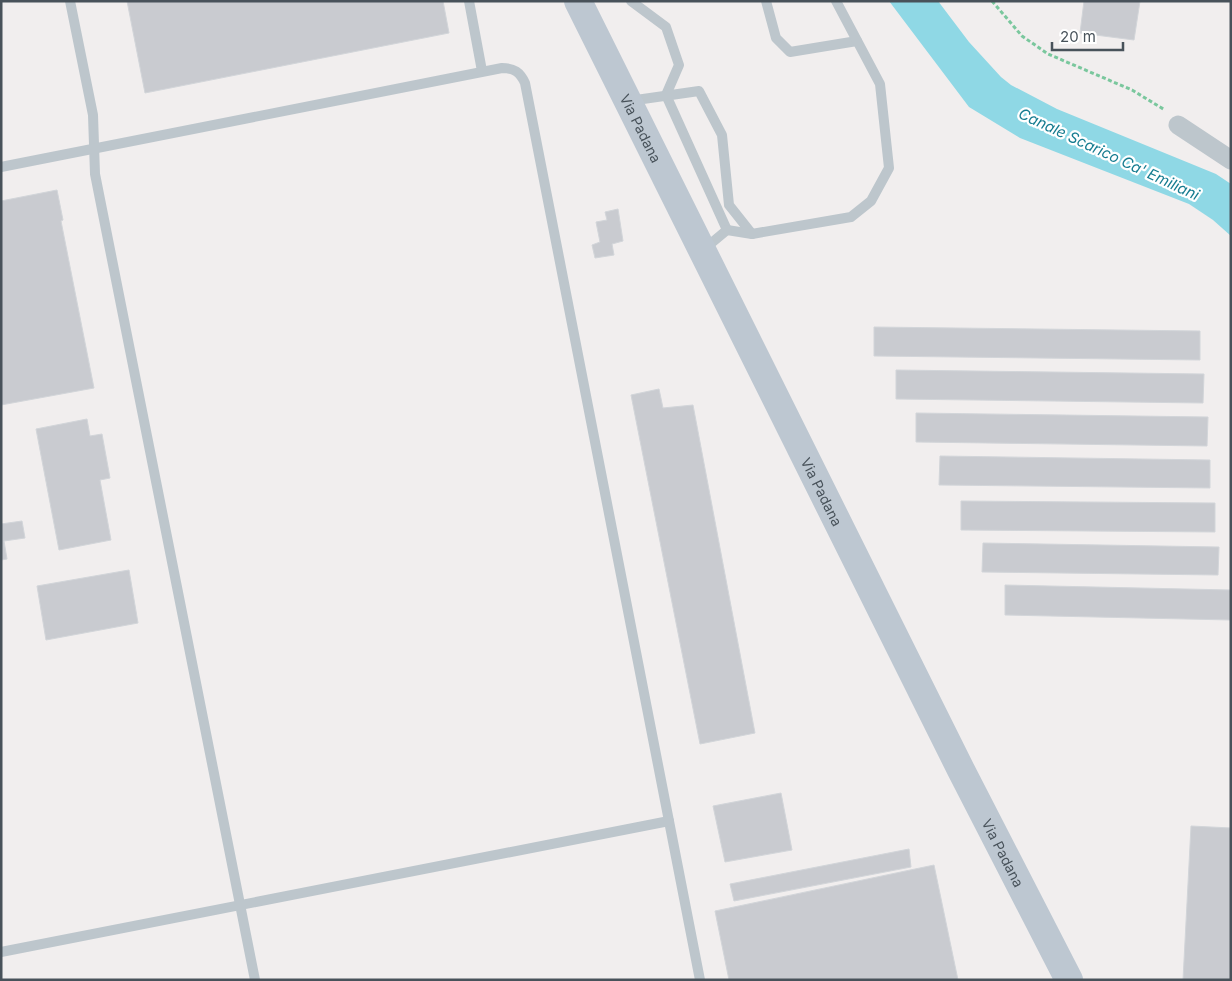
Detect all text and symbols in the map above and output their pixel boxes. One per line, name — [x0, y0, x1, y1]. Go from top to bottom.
scale bar — [1052, 20, 1123, 52]
text: 20 m — [1060, 27, 1096, 46]
street label: Via Padana — [617, 91, 665, 165]
water label: Canale Scarico Ca' Emiliani — [1016, 104, 1203, 204]
street label: Via Padana — [798, 454, 846, 529]
street label: Via Padana — [979, 816, 1028, 890]

